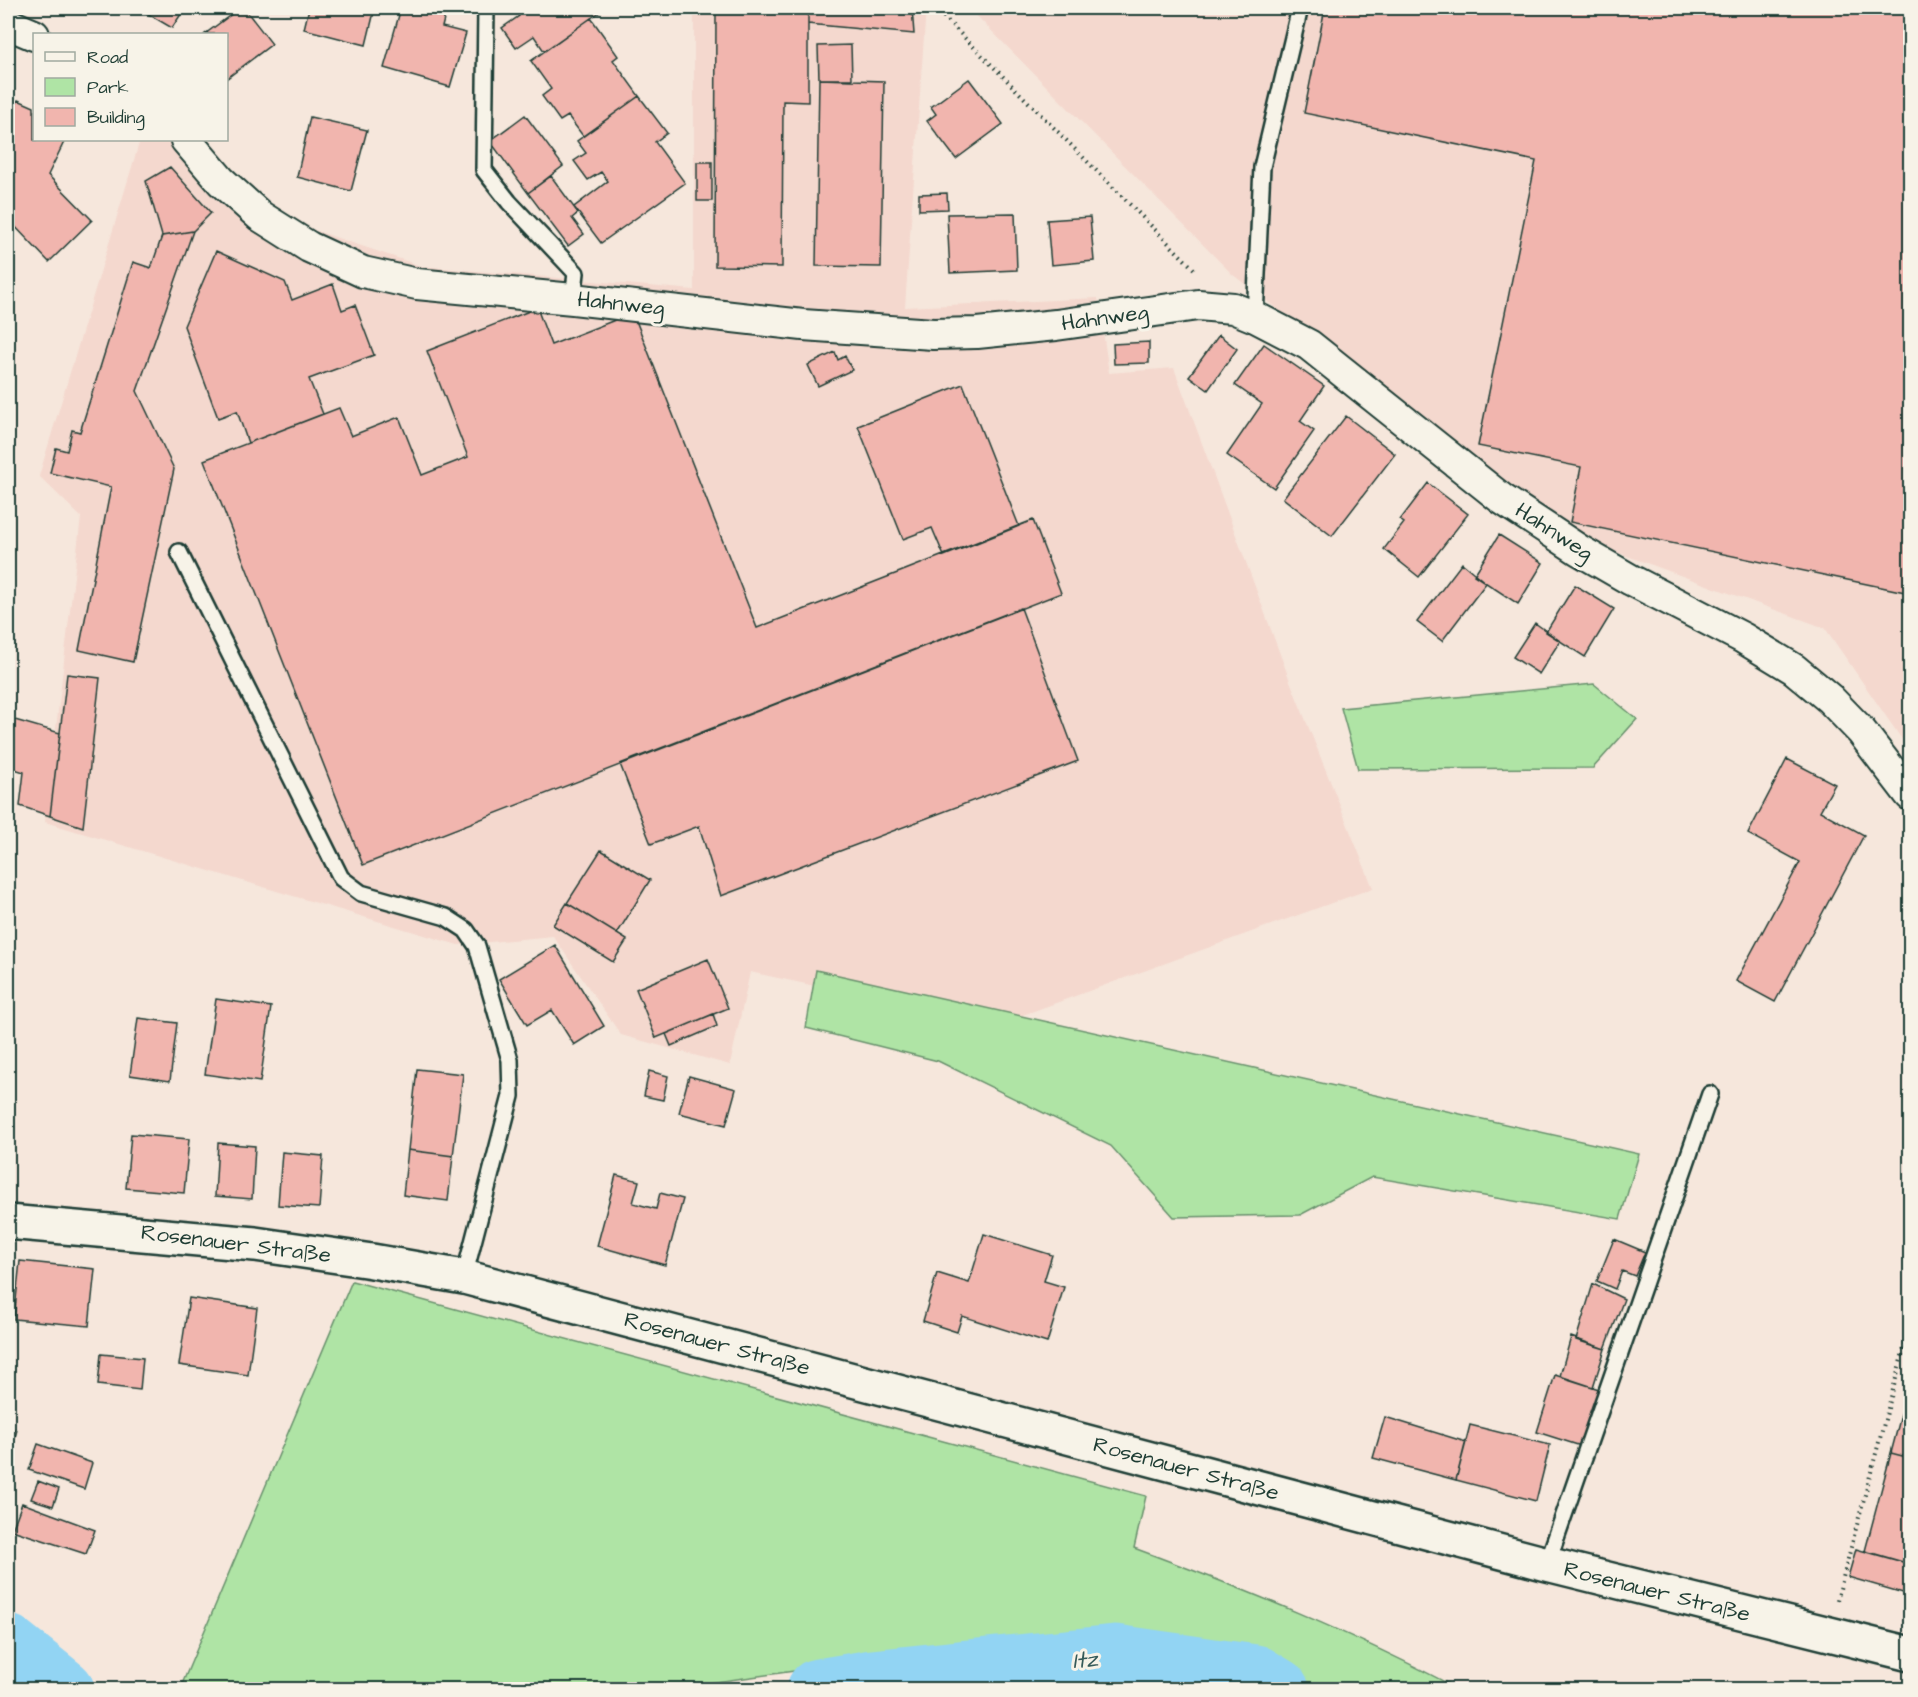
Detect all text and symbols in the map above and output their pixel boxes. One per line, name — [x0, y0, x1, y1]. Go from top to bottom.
legend — [33, 33, 228, 141]
text: Road — [87, 45, 128, 70]
text: Park — [87, 75, 129, 100]
text: Building — [87, 105, 145, 131]
street label: Hahnweg — [576, 284, 666, 325]
street label: Hahnweg — [1060, 297, 1151, 340]
street label: Hahnweg — [1508, 495, 1599, 570]
street label: Rosenauer Straße — [139, 1217, 333, 1271]
street label: Rosenauer Straße — [621, 1304, 813, 1384]
street label: Rosenauer Straße — [1090, 1429, 1282, 1509]
street label: Rosenauer Straße — [1561, 1554, 1754, 1630]
water label: Itz — [1071, 1642, 1100, 1678]

